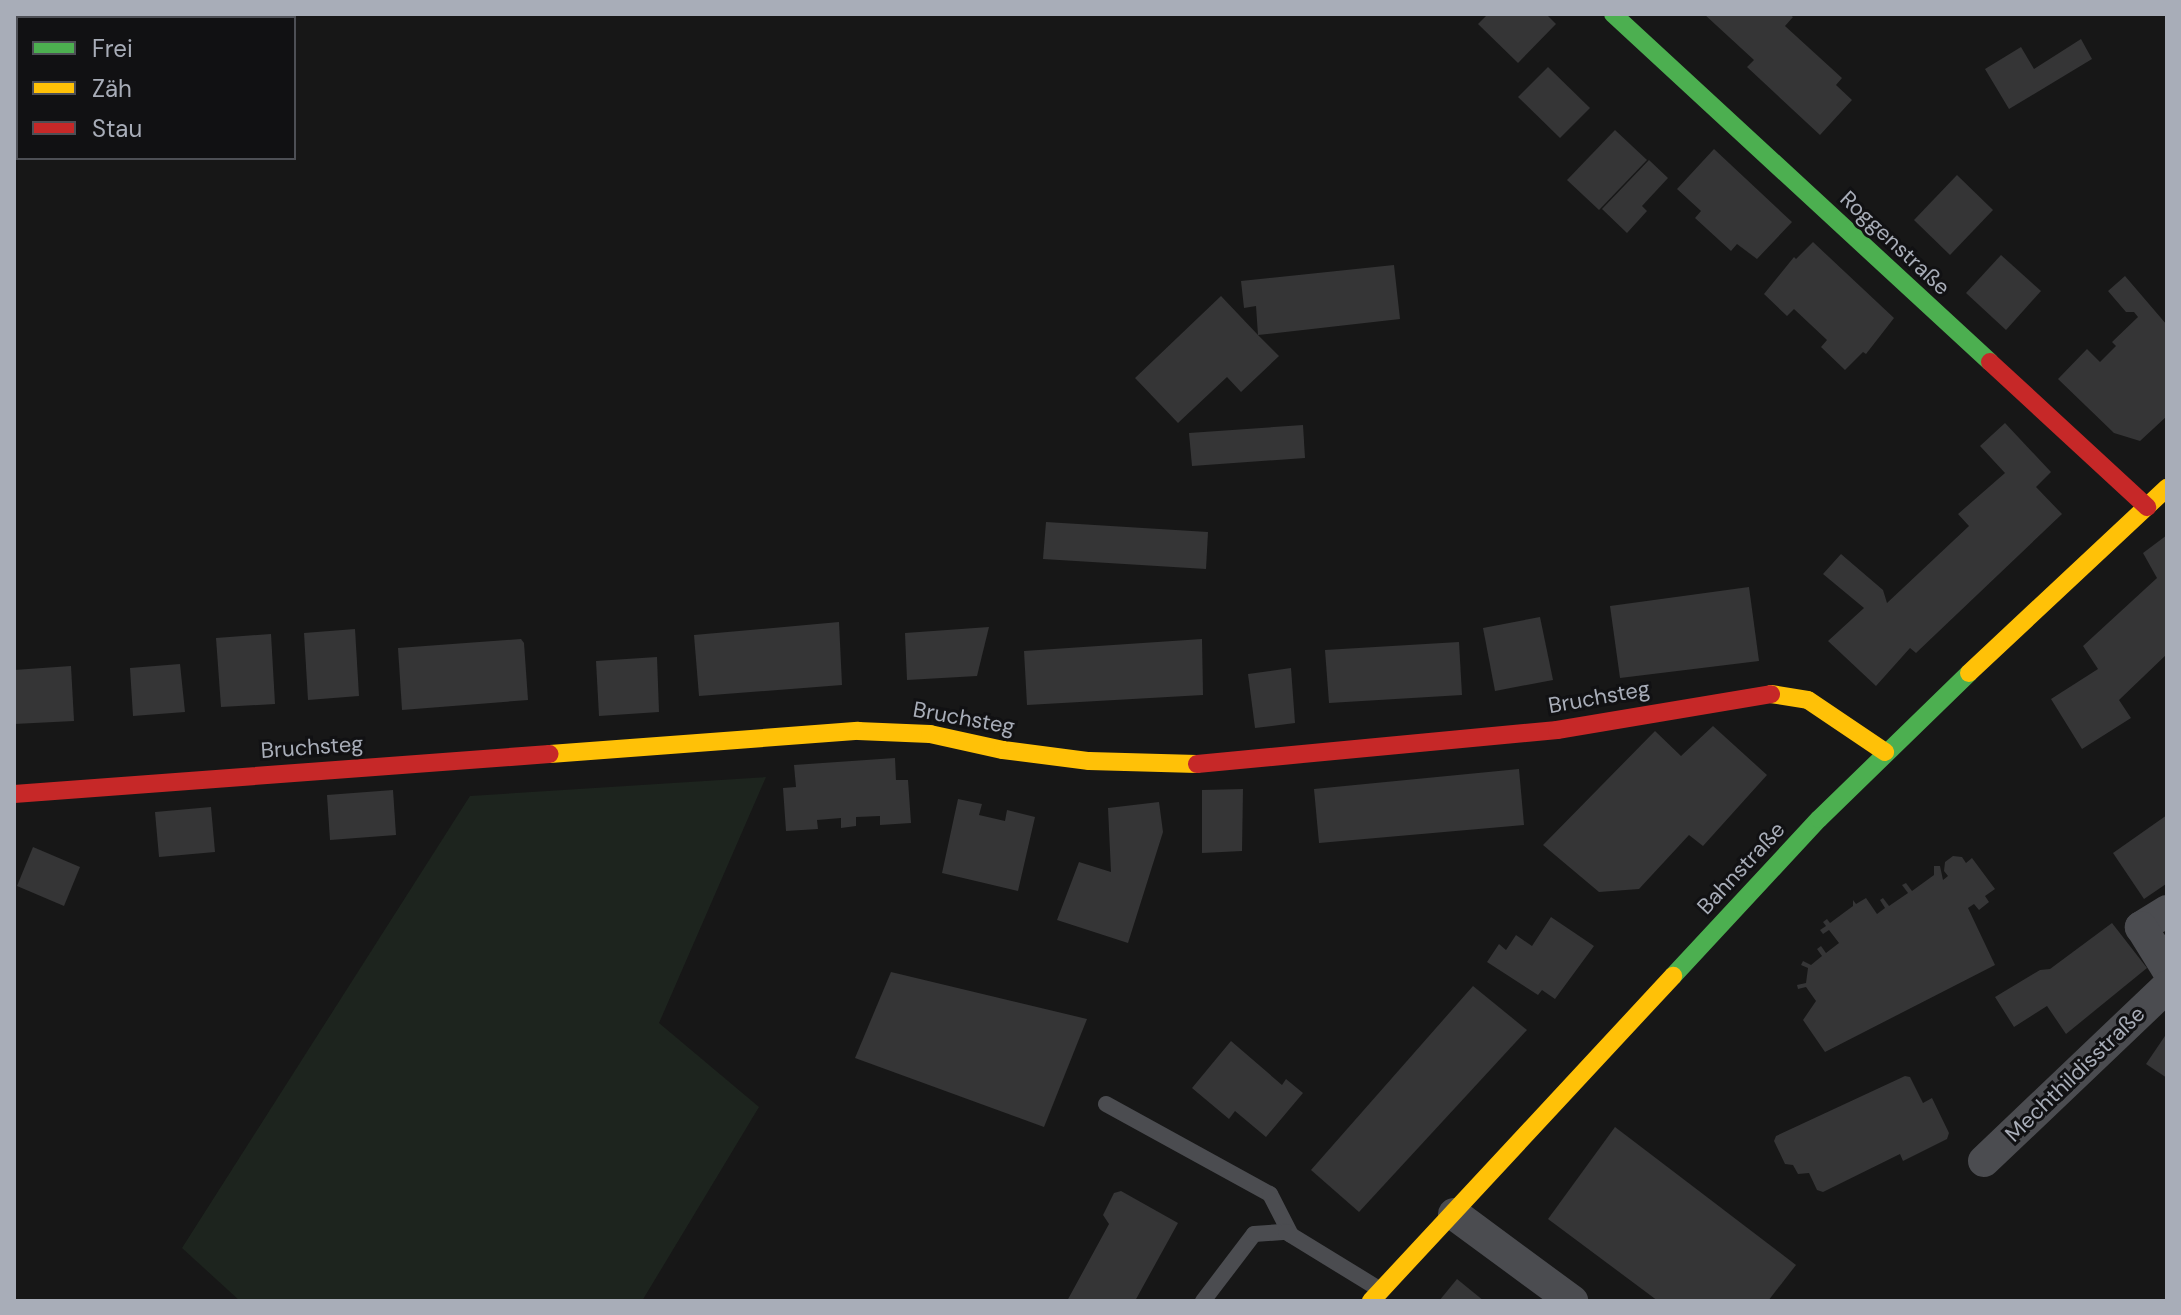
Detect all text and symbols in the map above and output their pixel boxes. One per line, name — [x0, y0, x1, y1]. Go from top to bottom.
legend — [16, 16, 296, 160]
text: Frei — [92, 33, 133, 64]
text: Zäh — [92, 73, 132, 104]
text: Stau — [92, 113, 142, 144]
street label: Roggenstraße — [1835, 186, 1955, 300]
street label: Bruchsteg — [1546, 675, 1652, 719]
street label: Bruchsteg — [911, 696, 1017, 740]
street label: Bruchsteg — [260, 730, 364, 764]
street label: Bahnstraße — [1692, 816, 1790, 920]
street label: Mechthildisstraße — [2000, 1001, 2150, 1147]

